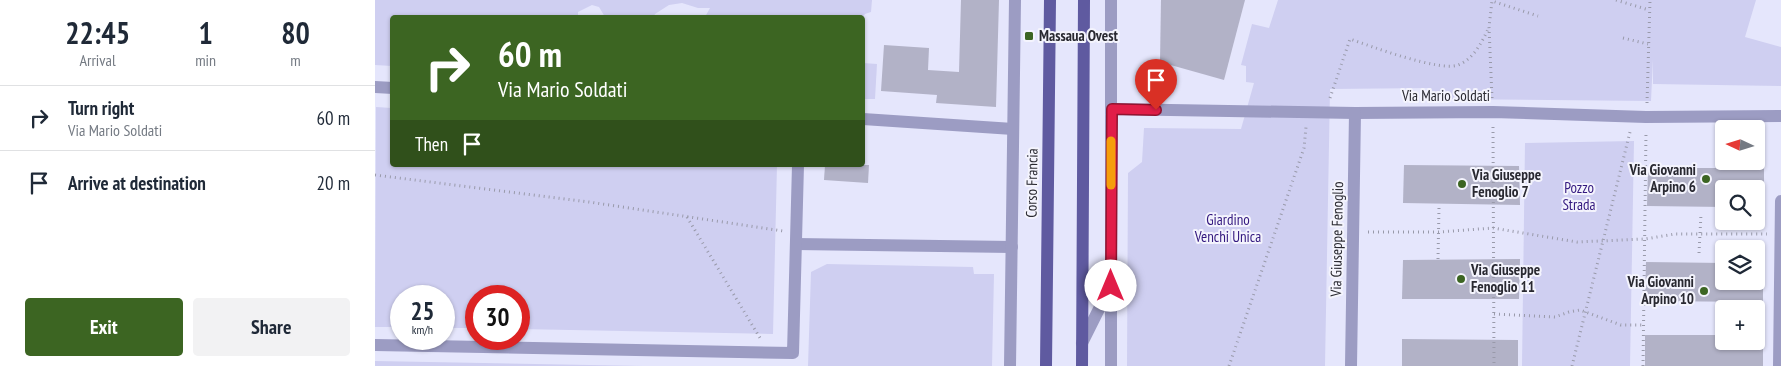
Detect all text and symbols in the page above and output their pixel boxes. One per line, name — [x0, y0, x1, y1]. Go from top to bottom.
text: 22:45 — [65, 13, 130, 52]
text: 1 — [198, 13, 213, 52]
text: 80 — [281, 13, 310, 52]
place label: Massaua Ovest — [1039, 26, 1118, 45]
marker: Massaua Ovest — [1023, 30, 1035, 42]
text: 60 m — [498, 31, 562, 77]
icon: right — [415, 35, 480, 100]
text: Arrival — [79, 50, 116, 70]
text: min — [195, 50, 216, 70]
text: m — [290, 50, 301, 70]
pin — [1135, 59, 1177, 110]
icon: arrive — [1142, 66, 1170, 94]
text: Via Mario Soldati — [498, 75, 627, 103]
street label: Via Mario Soldati — [1401, 86, 1490, 105]
text: Turn right — [68, 96, 134, 120]
icon: right — [25, 104, 53, 132]
text: 60 m — [317, 106, 350, 130]
text: Via Mario Soldati — [68, 120, 162, 140]
north arrow — [1715, 120, 1765, 170]
map controls — [1715, 120, 1765, 350]
icon: arrive — [458, 130, 486, 158]
text: Then — [415, 132, 448, 156]
street label: Corso Francia — [1021, 148, 1042, 218]
place label: Via Giovanni Arpino 6 — [1629, 160, 1696, 196]
place label: Via Giuseppe Fenoglio 7 — [1471, 165, 1541, 201]
icon: arrive — [25, 169, 53, 197]
text: Arrive at destination — [68, 171, 206, 195]
text: 20 m — [317, 171, 350, 195]
marker: Via Giovanni Arpino 6 — [1700, 173, 1712, 185]
marker: Via Giuseppe Fenoglio 7 — [1456, 178, 1468, 190]
park label: Pozzo Strada — [1562, 178, 1596, 214]
button: search — [1715, 180, 1765, 230]
street label: Via Giuseppe Fenoglio — [1326, 181, 1347, 298]
park label: Giardino Venchi Unica — [1194, 210, 1261, 246]
button: layers — [1715, 240, 1765, 290]
position arrow — [1084, 259, 1136, 311]
place label: Via Giuseppe Fenoglio 11 — [1470, 260, 1540, 296]
place label: Via Giovanni Arpino 10 — [1627, 272, 1694, 308]
marker: Via Giuseppe Fenoglio 11 — [1455, 273, 1467, 285]
speed limit sign: 30 — [465, 285, 530, 350]
marker: Via Giovanni Arpino 10 — [1698, 285, 1710, 297]
text: 25 — [411, 295, 434, 327]
button: Exit — [25, 298, 183, 356]
button: Share — [193, 298, 350, 356]
button: + — [1715, 300, 1765, 350]
text: km/h — [412, 322, 433, 337]

